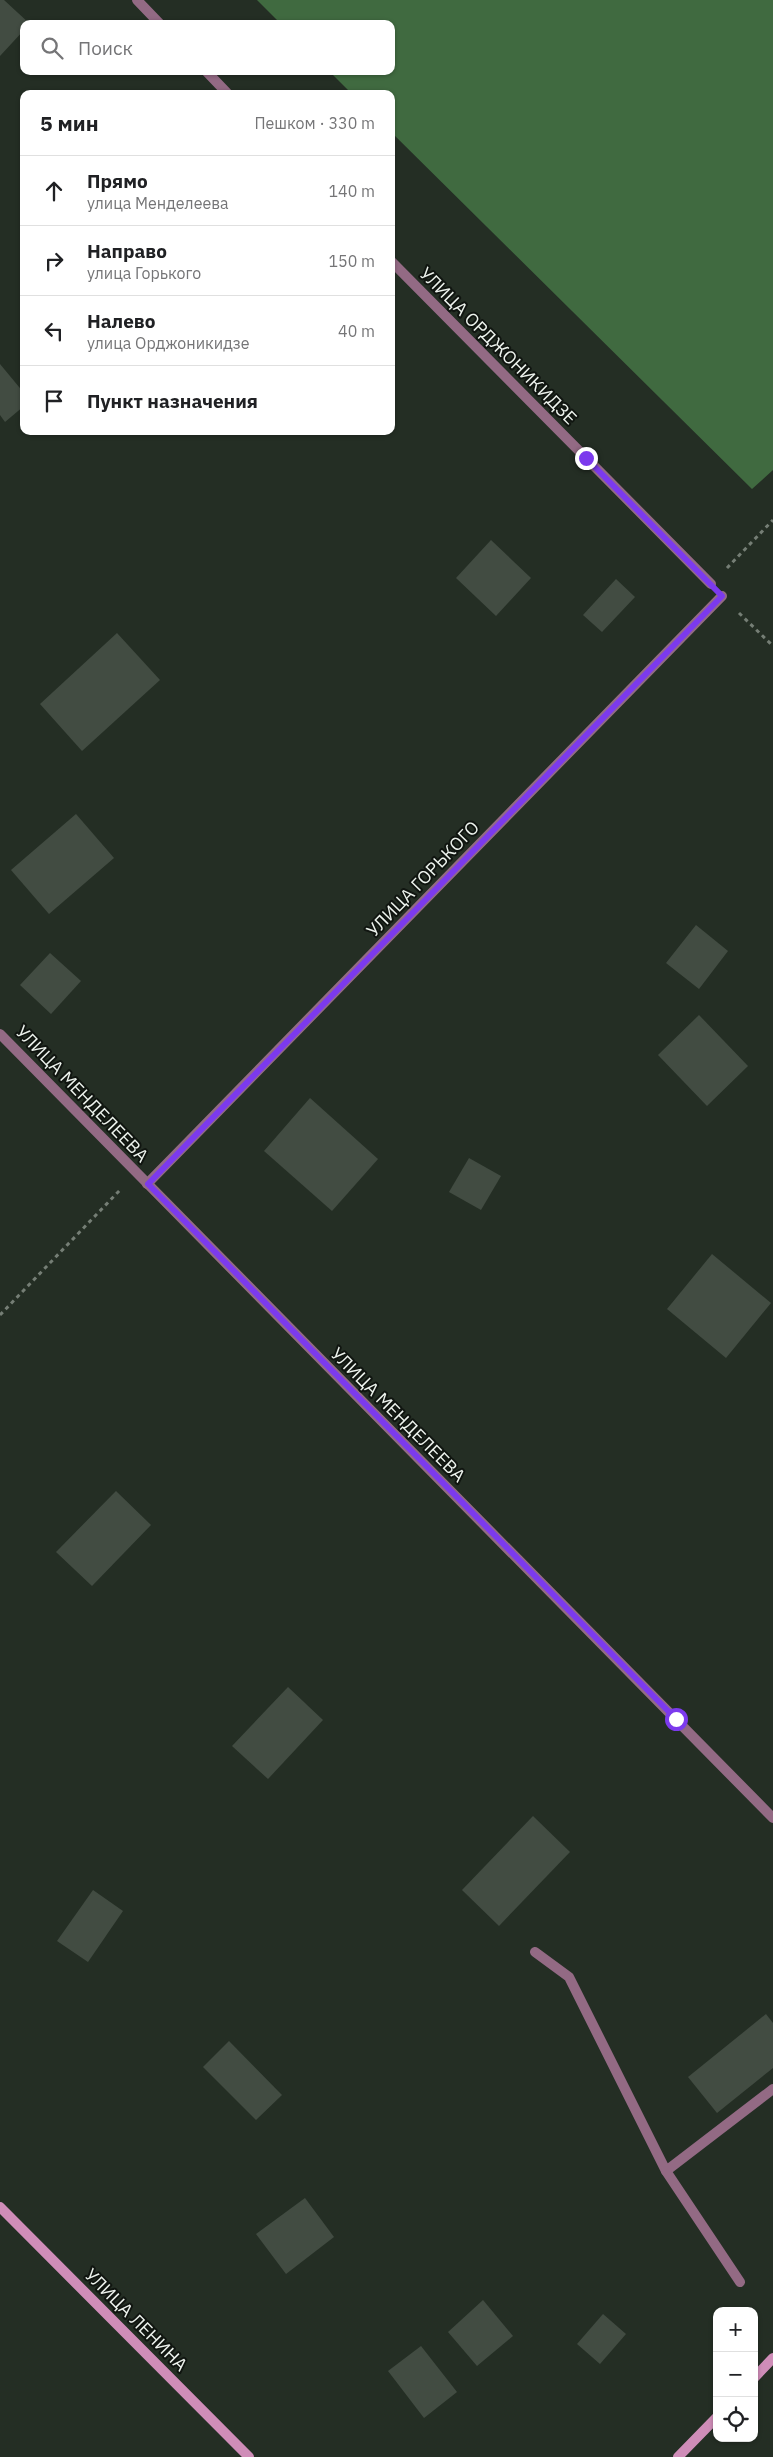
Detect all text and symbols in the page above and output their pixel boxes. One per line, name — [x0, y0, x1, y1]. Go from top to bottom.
search box — [20, 20, 395, 75]
icon: search — [38, 34, 66, 62]
text: Поиск — [78, 36, 133, 60]
text: 5 мин — [40, 109, 99, 137]
text: Пешком · 330 m — [254, 113, 375, 133]
text: Прямо — [87, 169, 148, 193]
icon: ahead — [40, 177, 68, 205]
text: 140 m — [328, 181, 375, 201]
text: улица Менделеева — [87, 193, 229, 213]
text: Направо — [87, 239, 167, 263]
icon: right — [40, 247, 68, 275]
text: 150 m — [328, 251, 375, 271]
street label: УЛИЦА ОРДЖОНИКИДЗЕ — [415, 262, 582, 429]
text: улица Горького — [87, 263, 201, 283]
text: Налево — [87, 309, 156, 333]
icon: left — [40, 317, 68, 345]
text: 40 m — [338, 321, 375, 341]
text: улица Орджоникидзе — [87, 333, 250, 353]
icon: arrive — [40, 387, 68, 415]
text: Пункт назначения — [87, 389, 258, 413]
route end — [575, 447, 598, 470]
street label: УЛИЦА ГОРЬКОГО — [361, 816, 484, 941]
street label: УЛИЦА МЕНДЕЛЕЕВА — [11, 1020, 154, 1167]
street label: УЛИЦА МЕНДЕЛЕЕВА — [326, 1342, 471, 1487]
route start — [665, 1708, 688, 1731]
street label: УЛИЦА ЛЕНИНА — [80, 2263, 193, 2376]
map controls — [713, 2307, 758, 2442]
button: + — [713, 2307, 758, 2352]
button: − — [713, 2352, 758, 2397]
button: locate — [713, 2397, 758, 2442]

